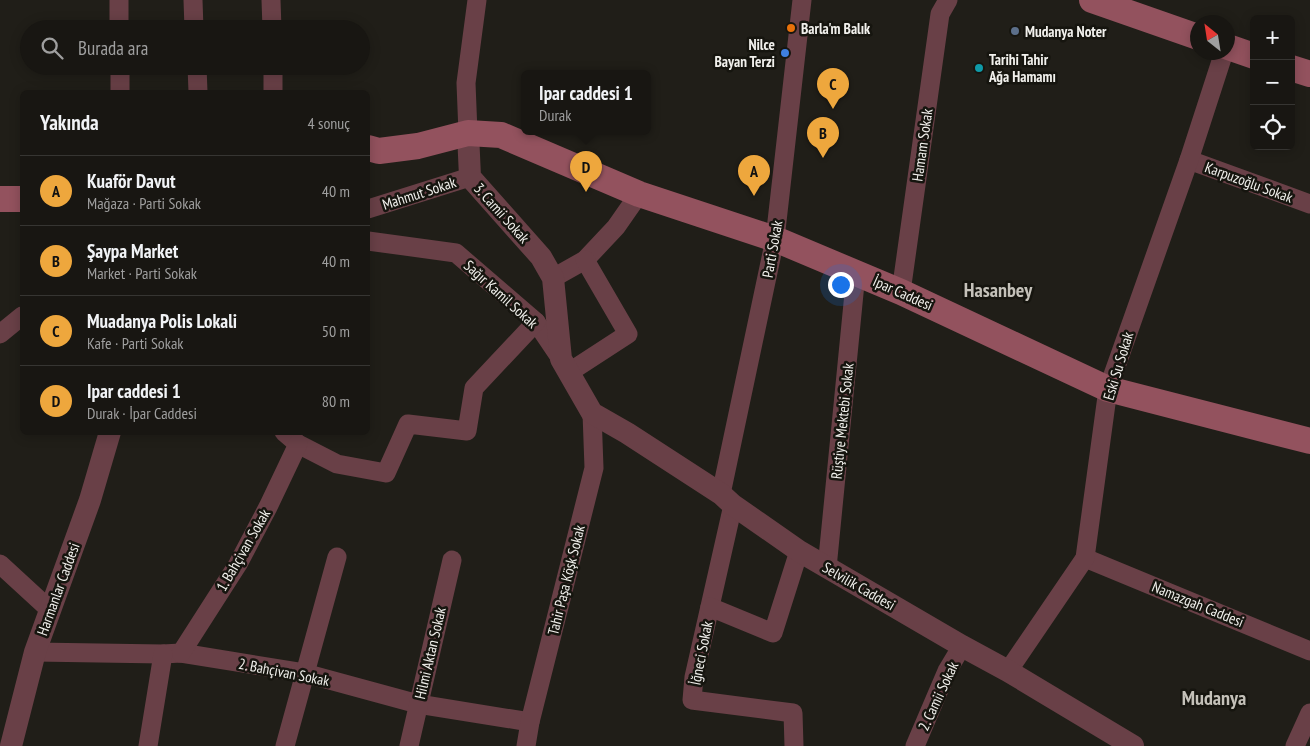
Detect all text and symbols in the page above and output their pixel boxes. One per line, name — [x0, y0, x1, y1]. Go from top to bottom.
north arrow — [1190, 15, 1235, 60]
map controls — [1250, 15, 1295, 150]
button: + — [1250, 15, 1295, 60]
place label: Barla'm Balık — [801, 19, 871, 38]
search box — [20, 20, 370, 75]
marker: Barla'm Balık — [785, 22, 797, 34]
place label: Mudanya Noter — [1025, 22, 1107, 41]
marker: Mudanya Noter — [1009, 25, 1021, 37]
icon: search — [38, 34, 66, 62]
place label: Nilce Bayan Terzi — [714, 35, 775, 71]
text: Burada ara — [78, 36, 148, 60]
marker: Nilce Bayan Terzi — [779, 47, 791, 59]
place label: Tarihi Tahir Ağa Hamamı — [988, 50, 1056, 86]
button: − — [1250, 60, 1295, 105]
marker: Tarihi Tahir Ağa Hamamı — [973, 62, 985, 74]
pin: C — [817, 68, 849, 109]
popup — [521, 70, 651, 135]
text: Ipar caddesi 1 — [539, 81, 633, 105]
text: Durak — [539, 105, 571, 125]
button: locate — [1250, 105, 1295, 150]
street label: Hamam Sokak — [907, 107, 937, 183]
text: Yakında — [40, 109, 99, 136]
text: 4 sonuç — [307, 113, 350, 133]
pin: B — [807, 117, 839, 158]
pin: D — [570, 151, 602, 192]
pin: A — [738, 155, 770, 196]
street label: Karpuzoğlu Sokak — [1202, 157, 1296, 207]
text: Kuaför Davut — [87, 169, 176, 193]
street label: Mahmut Sokak — [380, 172, 458, 214]
street label: 3. Camii Sokak — [470, 179, 534, 247]
text: A — [52, 181, 60, 201]
text: 40 m — [322, 181, 350, 201]
text: Mağaza · Parti Sokak — [87, 193, 201, 213]
street label: Parti Sokak — [758, 219, 786, 279]
text: Şaypa Market — [87, 239, 178, 263]
text: B — [52, 251, 60, 271]
text: 40 m — [322, 251, 350, 271]
street label: Sağır Kamil Sokak — [460, 256, 542, 332]
text: Market · Parti Sokak — [87, 263, 197, 283]
street label: İpar Caddesi — [870, 271, 936, 315]
your location — [828, 272, 854, 298]
district label: Hasanbey — [964, 277, 1033, 303]
text: Muadanya Polis Lokali — [87, 309, 237, 333]
text: C — [52, 321, 60, 341]
text: 50 m — [322, 321, 350, 341]
street label: Eski Su Sokak — [1099, 329, 1137, 402]
text: Kafe · Parti Sokak — [87, 333, 184, 353]
street label: Rüştiye Mektebi Sokak — [826, 362, 858, 480]
text: Ipar caddesi 1 — [87, 379, 181, 403]
text: D — [52, 391, 60, 411]
text: 80 m — [322, 391, 350, 411]
text: Durak · İpar Caddesi — [87, 403, 197, 423]
street label: 1. Bahçivan Sokak — [212, 505, 274, 595]
street label: Tahir Paşa Köşk Sokak — [543, 523, 589, 637]
street label: Harmanlar Caddesi — [32, 540, 84, 638]
street label: Selvilik Caddesi — [819, 558, 899, 614]
street label: Namazgah Caddesi — [1149, 577, 1247, 631]
street label: Hilmi Aktan Sokak — [410, 605, 450, 701]
street label: İğneci Sokak — [685, 619, 717, 687]
street label: 2. Bahçivan Sokak — [237, 654, 331, 690]
street label: 2. Camii Sokak — [914, 658, 962, 734]
district label: Mudanya — [1182, 685, 1246, 711]

